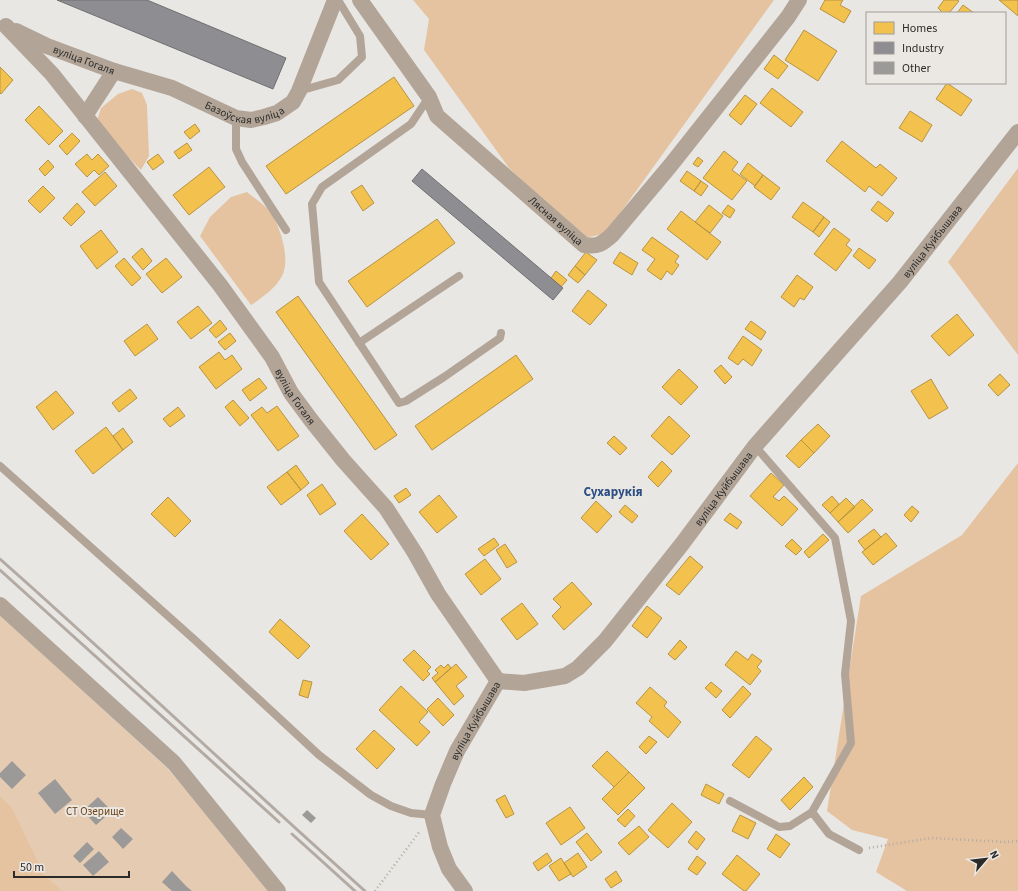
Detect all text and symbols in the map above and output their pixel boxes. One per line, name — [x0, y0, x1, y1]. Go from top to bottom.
legend — [866, 12, 1006, 84]
text: Homes — [902, 20, 937, 37]
text: Industry — [902, 40, 944, 57]
street label: вуліца Гогаля — [51, 42, 117, 79]
text: Other — [902, 60, 932, 77]
street label: Базоўская вуліца — [202, 97, 287, 128]
street label: Лясная вуліца — [525, 193, 586, 249]
street label: вуліца Куйбышава — [899, 202, 966, 281]
street label: вуліца Гогаля — [271, 366, 319, 428]
street label: вуліца Куйбышава — [691, 449, 756, 529]
district label: Сухарукія — [583, 483, 643, 501]
street label: вуліца Куйбышава — [447, 679, 504, 763]
park label: СТ Озерище — [66, 804, 125, 819]
north arrow — [966, 839, 1006, 879]
text: N — [986, 848, 1003, 861]
scale bar — [14, 853, 129, 879]
text: 50 m — [20, 859, 44, 876]

